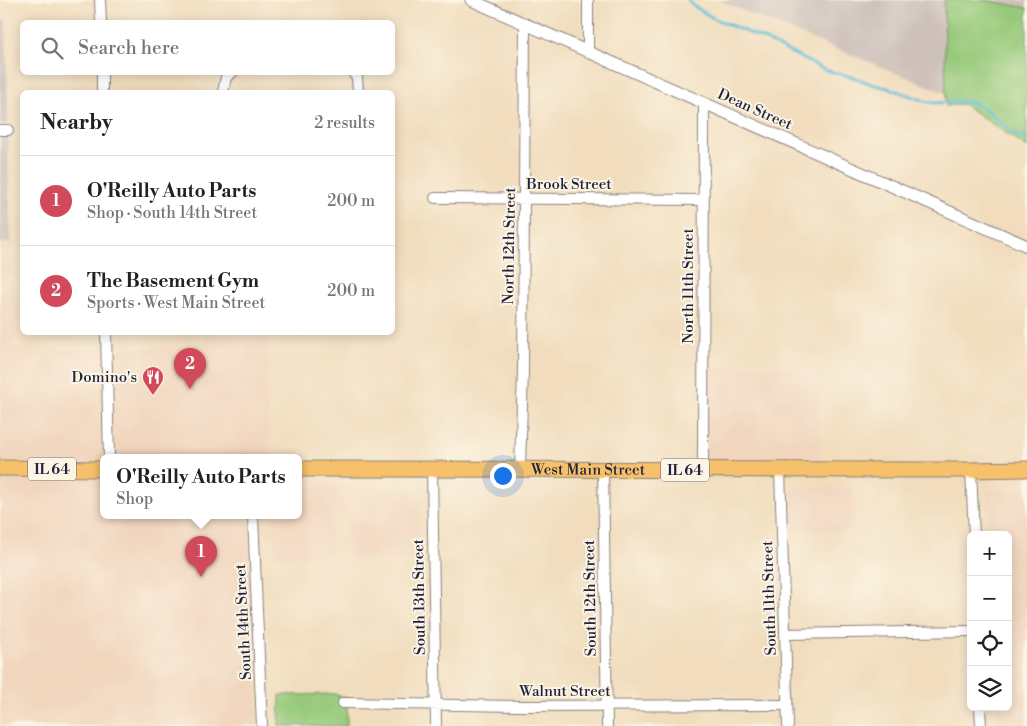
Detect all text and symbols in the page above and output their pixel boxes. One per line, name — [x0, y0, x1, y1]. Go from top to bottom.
search box — [20, 20, 395, 75]
icon: search — [38, 34, 66, 62]
text: Search here — [78, 36, 179, 60]
street label: Dean Street — [715, 85, 796, 135]
text: Nearby — [40, 110, 113, 136]
text: 2 results — [314, 113, 375, 133]
street label: Brook Street — [525, 175, 612, 194]
text: O'Reilly Auto Parts — [87, 179, 256, 203]
street label: North 12th Street — [499, 186, 520, 305]
text: 1 — [52, 191, 60, 211]
text: 200 m — [327, 191, 375, 211]
text: Shop · South 14th Street — [87, 203, 257, 223]
street label: North 11th Street — [679, 228, 698, 344]
text: The Basement Gym — [87, 269, 259, 293]
text: 2 — [51, 281, 61, 301]
text: 200 m — [327, 281, 375, 301]
text: Sports · West Main Street — [87, 293, 265, 313]
pin: 2 — [174, 348, 206, 389]
restaurant icon: Domino's — [141, 365, 165, 396]
place label: Domino's — [72, 368, 137, 387]
popup — [100, 454, 302, 519]
road number: IL 64 — [28, 458, 76, 480]
road number: IL 64 — [661, 458, 709, 482]
street label: West Main Street — [530, 460, 646, 480]
your location — [490, 463, 516, 489]
text: O'Reilly Auto Parts — [116, 465, 286, 489]
text: Shop — [116, 489, 153, 509]
map controls — [967, 531, 1012, 711]
button: + — [967, 531, 1012, 576]
pin: 1 — [185, 536, 217, 577]
street label: South 13th Street — [409, 538, 430, 655]
street label: South 12th Street — [580, 539, 601, 656]
street label: South 11th Street — [758, 540, 781, 656]
street label: South 14th Street — [231, 563, 256, 680]
button: − — [967, 576, 1012, 621]
button: locate — [967, 621, 1012, 666]
button: layers — [967, 666, 1012, 711]
street label: Walnut Street — [518, 682, 611, 701]

